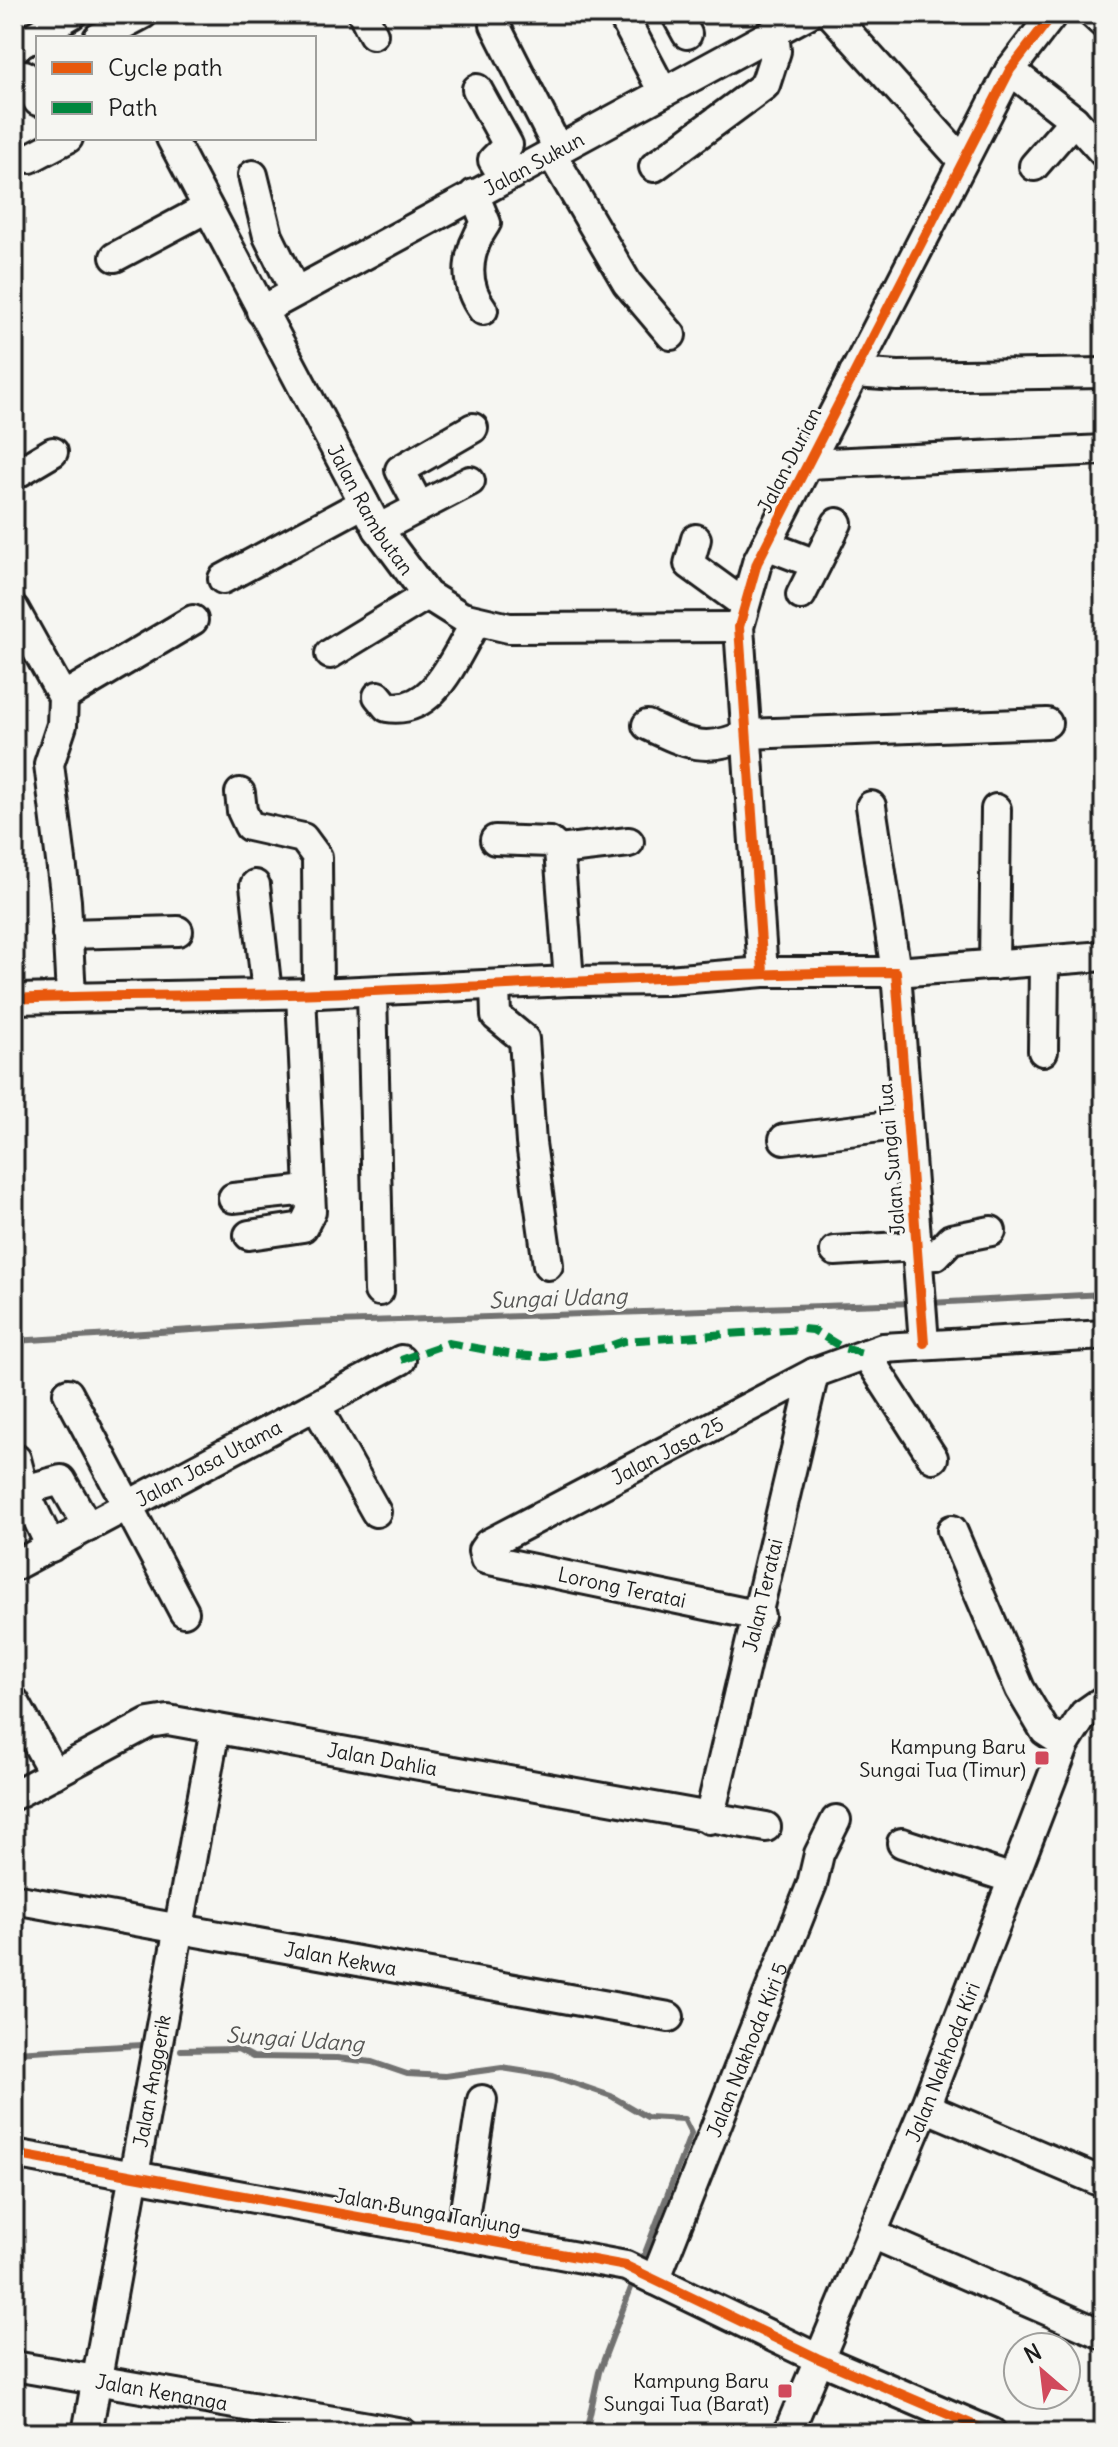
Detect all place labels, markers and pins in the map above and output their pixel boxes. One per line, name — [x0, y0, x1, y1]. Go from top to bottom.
place label: Kampung Baru Sungai Tua (Timur) — [859, 1734, 1026, 1782]
marker: Kampung Baru Sungai Tua (Timur) — [1033, 1749, 1051, 1767]
place label: Kampung Baru Sungai Tua (Barat) — [604, 2368, 769, 2416]
marker: Kampung Baru Sungai Tua (Barat) — [776, 2382, 794, 2400]

